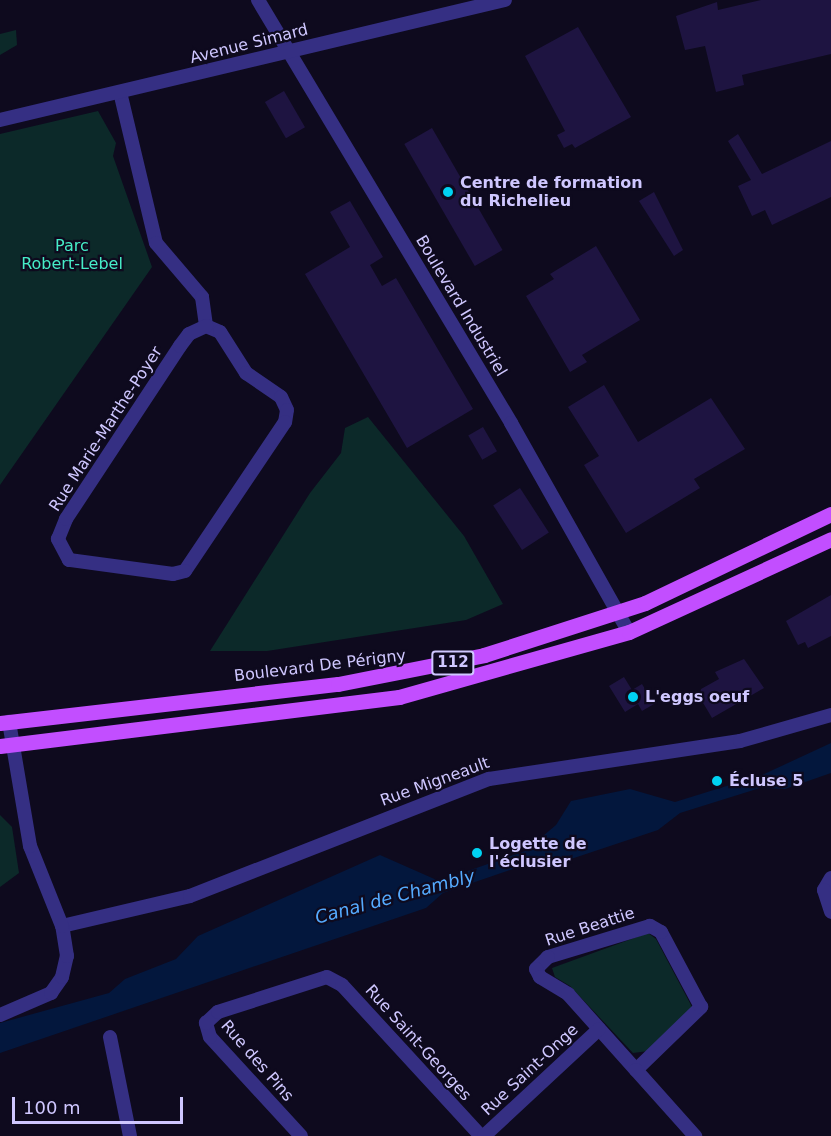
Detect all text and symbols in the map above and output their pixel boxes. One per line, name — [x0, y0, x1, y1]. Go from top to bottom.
street label: Avenue Simard — [188, 20, 310, 68]
place label: Centre de formation du Richelieu — [460, 173, 643, 211]
marker: Centre de formation du Richelieu — [441, 185, 455, 199]
street label: Boulevard Industriel — [411, 232, 511, 380]
park label: Parc Robert-Lebel — [21, 236, 123, 274]
street label: Rue Marie-Marthe-Poyer — [45, 343, 167, 515]
street label: Boulevard De Périgny — [233, 646, 407, 686]
road number: 112 — [430, 651, 476, 675]
place label: L'eggs oeuf — [645, 687, 749, 707]
marker: L'eggs oeuf — [626, 690, 640, 704]
street label: Rue Migneault — [378, 753, 492, 811]
place label: Écluse 5 — [729, 771, 803, 791]
marker: Écluse 5 — [710, 774, 724, 788]
place label: Logette de l'éclusier — [489, 834, 587, 872]
marker: Logette de l'éclusier — [470, 846, 484, 860]
water label: Canal de Chambly — [313, 865, 477, 929]
street label: Rue Beattie — [543, 904, 637, 950]
street label: Rue Saint-Georges — [361, 981, 475, 1105]
street label: Rue des Pins — [217, 1017, 297, 1105]
street label: Rue Saint-Onge — [478, 1020, 582, 1120]
scale bar — [15, 1085, 186, 1123]
text: 100 m — [23, 1097, 81, 1118]

